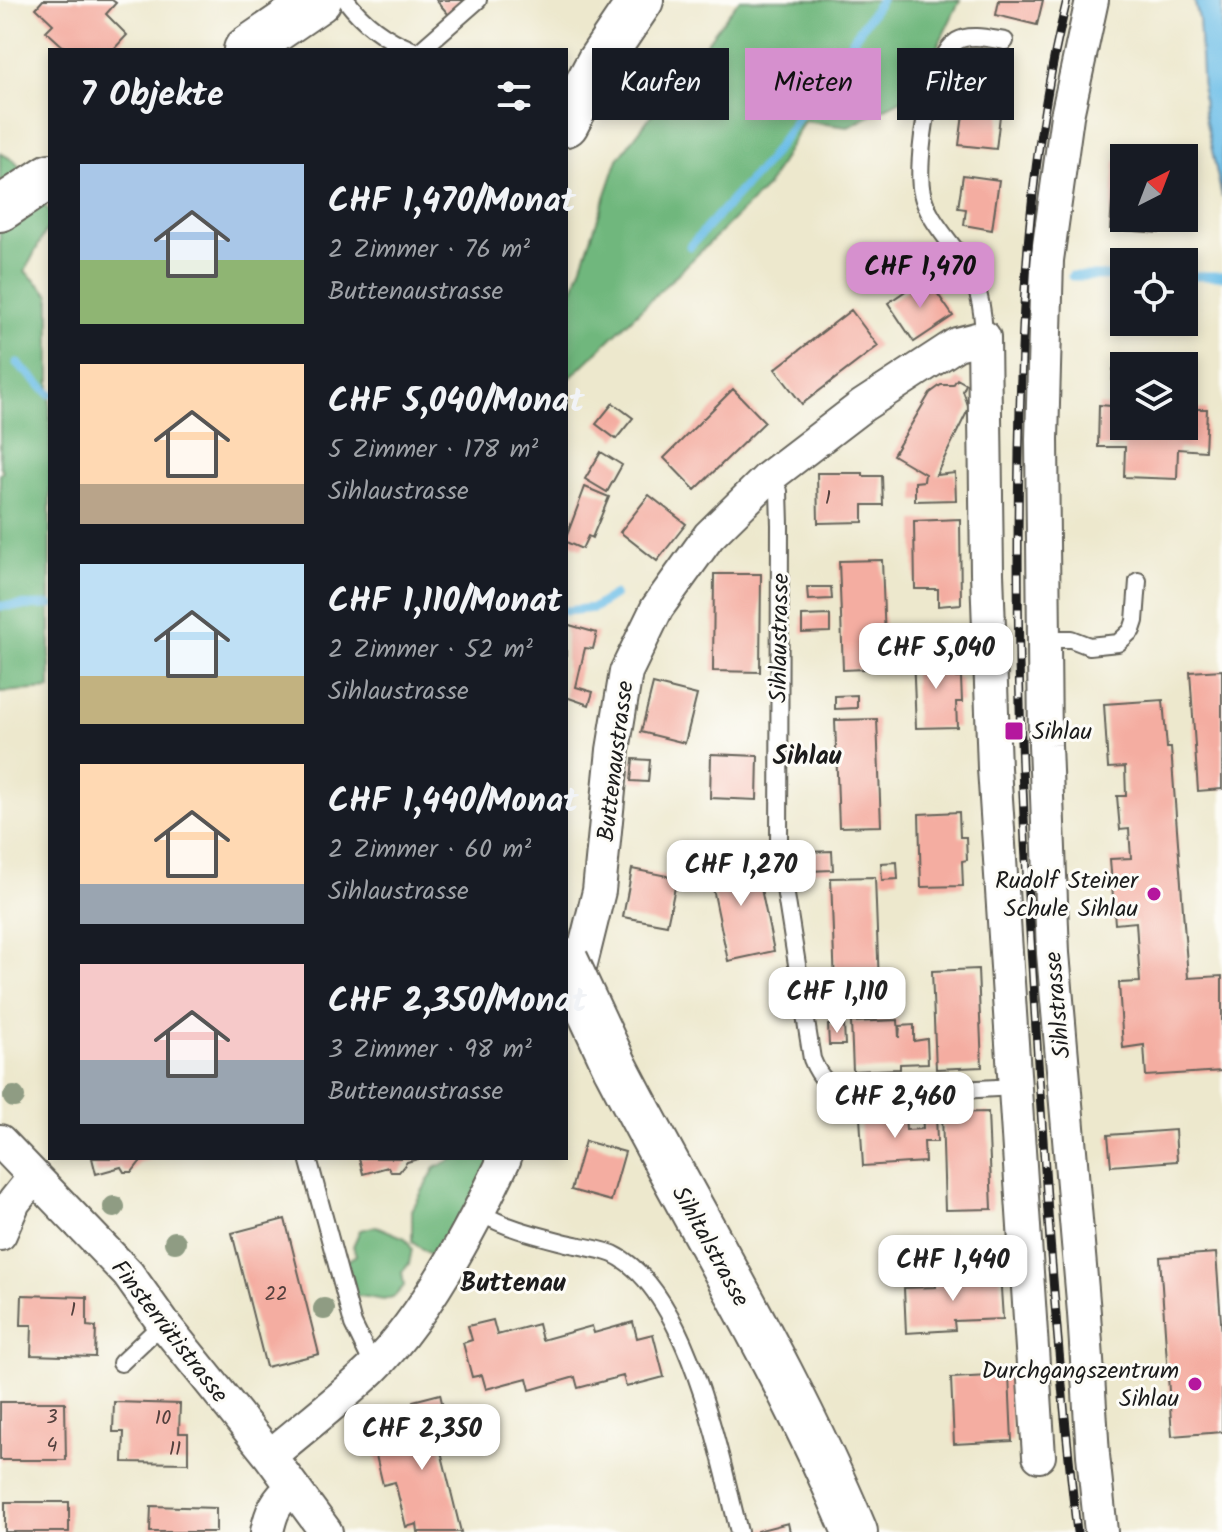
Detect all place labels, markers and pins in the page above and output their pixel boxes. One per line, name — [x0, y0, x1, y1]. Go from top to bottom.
pin: CHF 1,470 — [828, 242, 1012, 310]
pin: CHF 5,040 — [844, 623, 1028, 691]
place label: Sihlau — [1032, 713, 1092, 752]
marker: Sihlau — [1003, 720, 1025, 742]
pin: CHF 1,270 — [649, 840, 833, 908]
place label: Rudolf Steiner Schule Sihlau — [995, 862, 1140, 929]
marker: Rudolf Steiner Schule Sihlau — [1145, 885, 1163, 903]
pin: CHF 1,110 — [745, 967, 929, 1035]
pin: CHF 2,460 — [803, 1072, 987, 1140]
pin: CHF 1,440 — [861, 1235, 1045, 1303]
place label: Durchgangszentrum Sihlau — [981, 1352, 1179, 1419]
marker: Durchgangszentrum Sihlau — [1186, 1375, 1204, 1393]
pin: CHF 2,350 — [330, 1404, 514, 1472]

